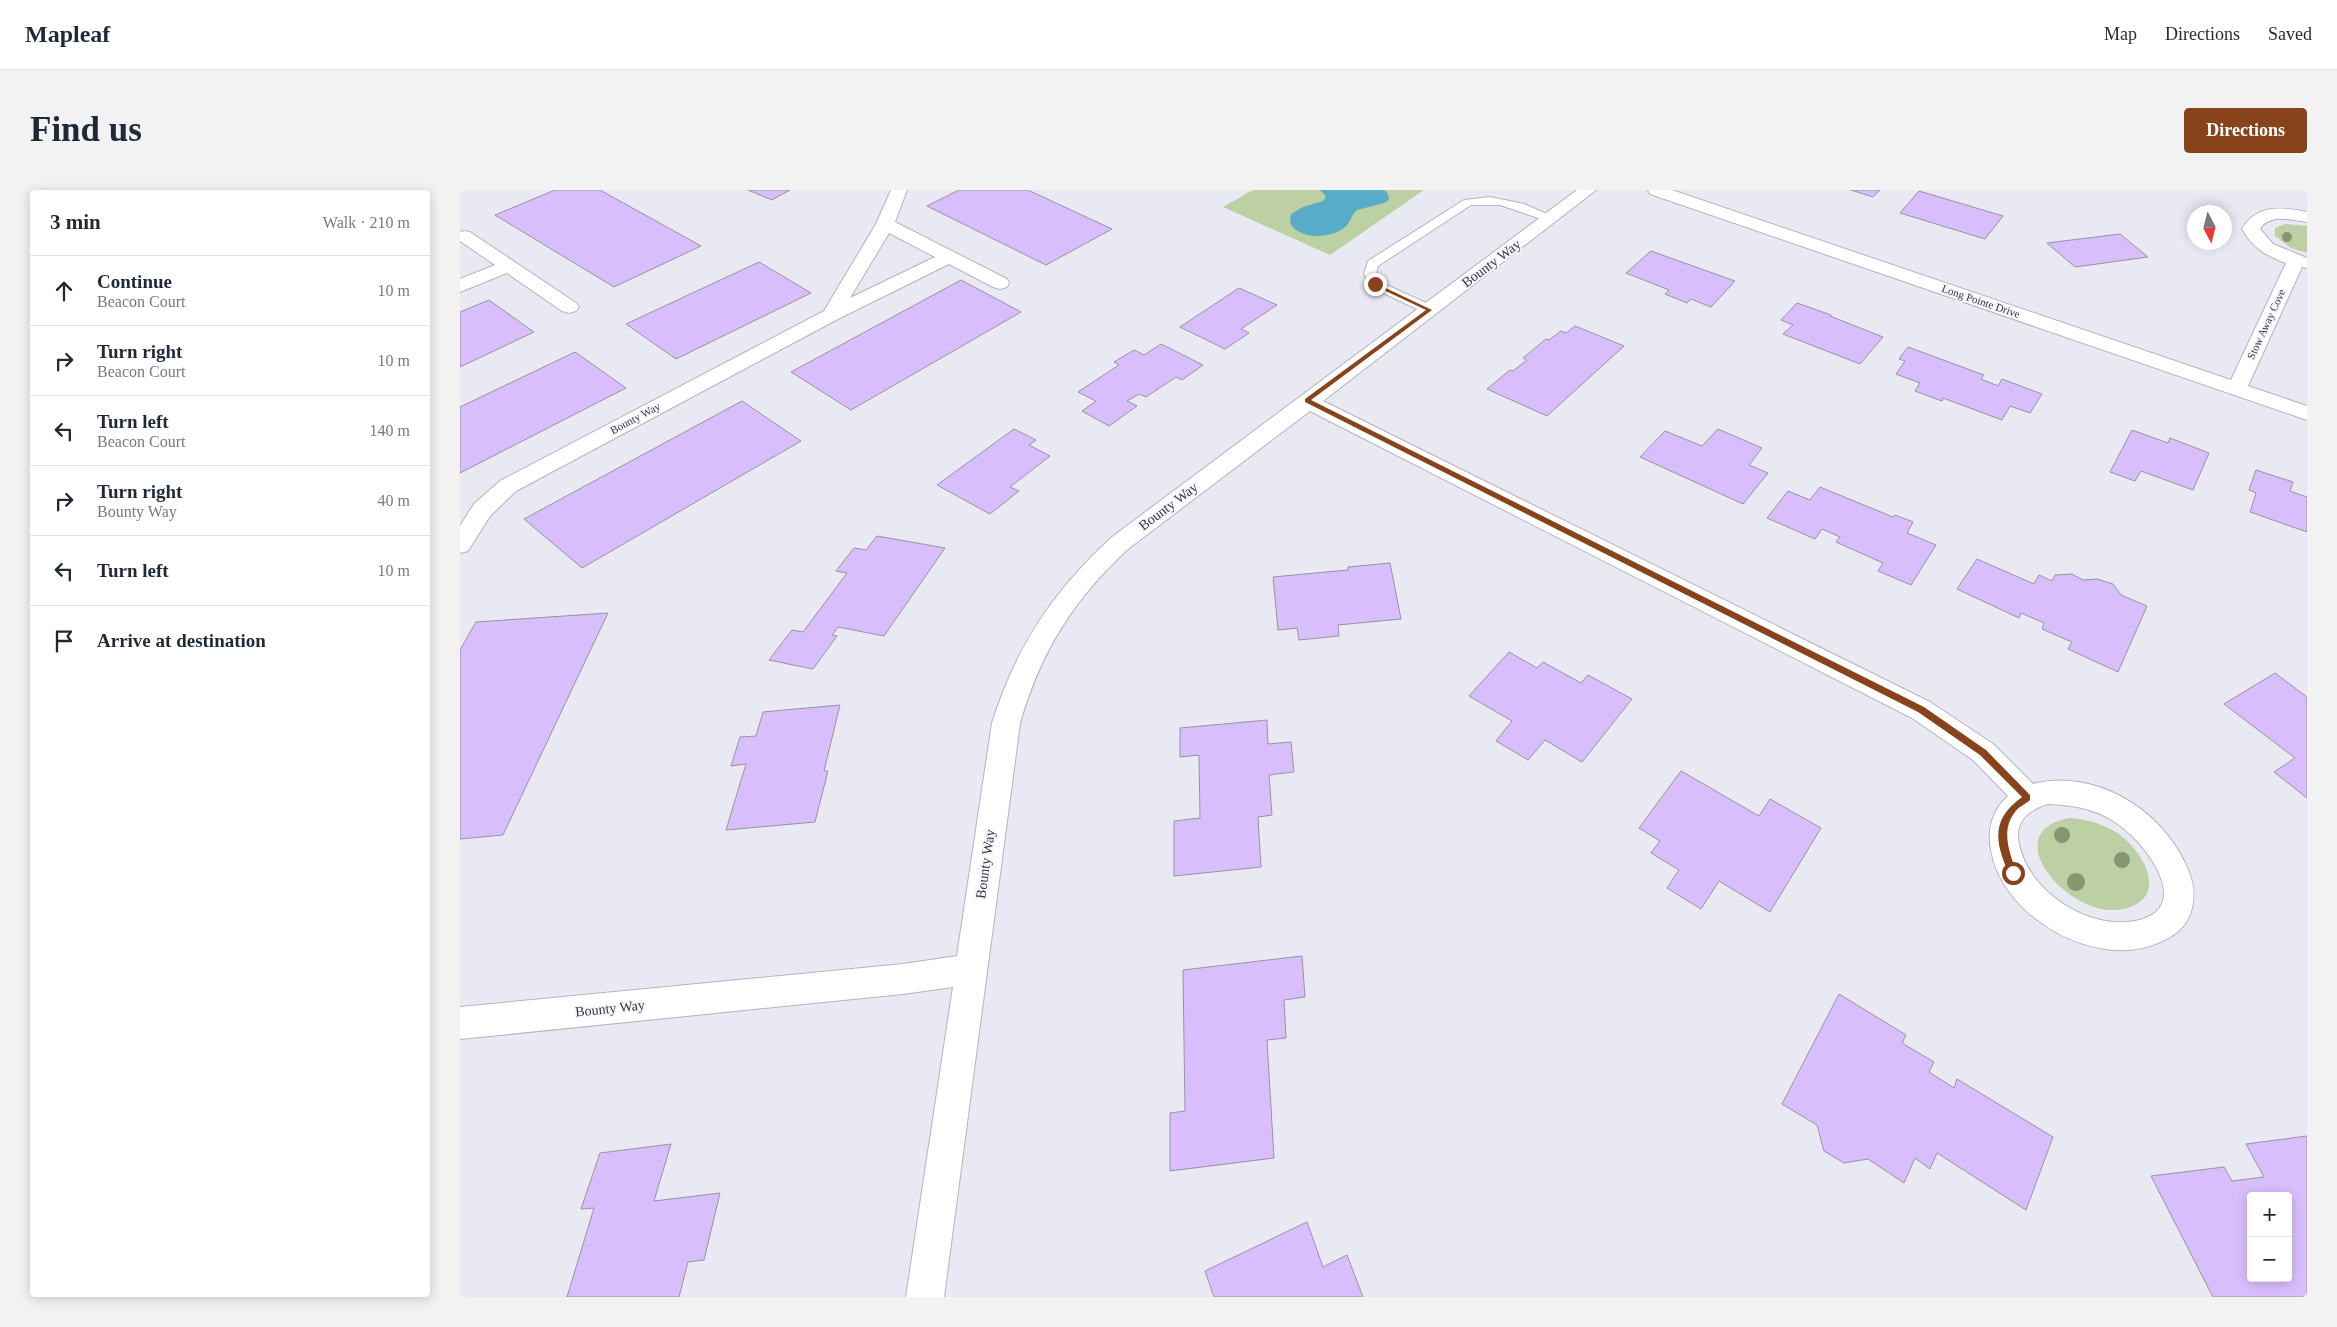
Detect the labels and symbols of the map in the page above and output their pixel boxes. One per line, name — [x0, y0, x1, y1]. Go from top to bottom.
north arrow — [2187, 205, 2232, 250]
street label: Bounty Way — [1459, 236, 1524, 290]
route end — [1364, 273, 1387, 296]
street label: Long Pointe Drive — [1940, 282, 2022, 320]
street label: Stow Away Cove — [2245, 287, 2288, 361]
street label: Bounty Way — [608, 400, 662, 436]
street label: Bounty Way — [1136, 479, 1201, 533]
street label: Bounty Way — [973, 828, 998, 900]
route start — [2002, 862, 2025, 885]
street label: Bounty Way — [575, 997, 646, 1020]

